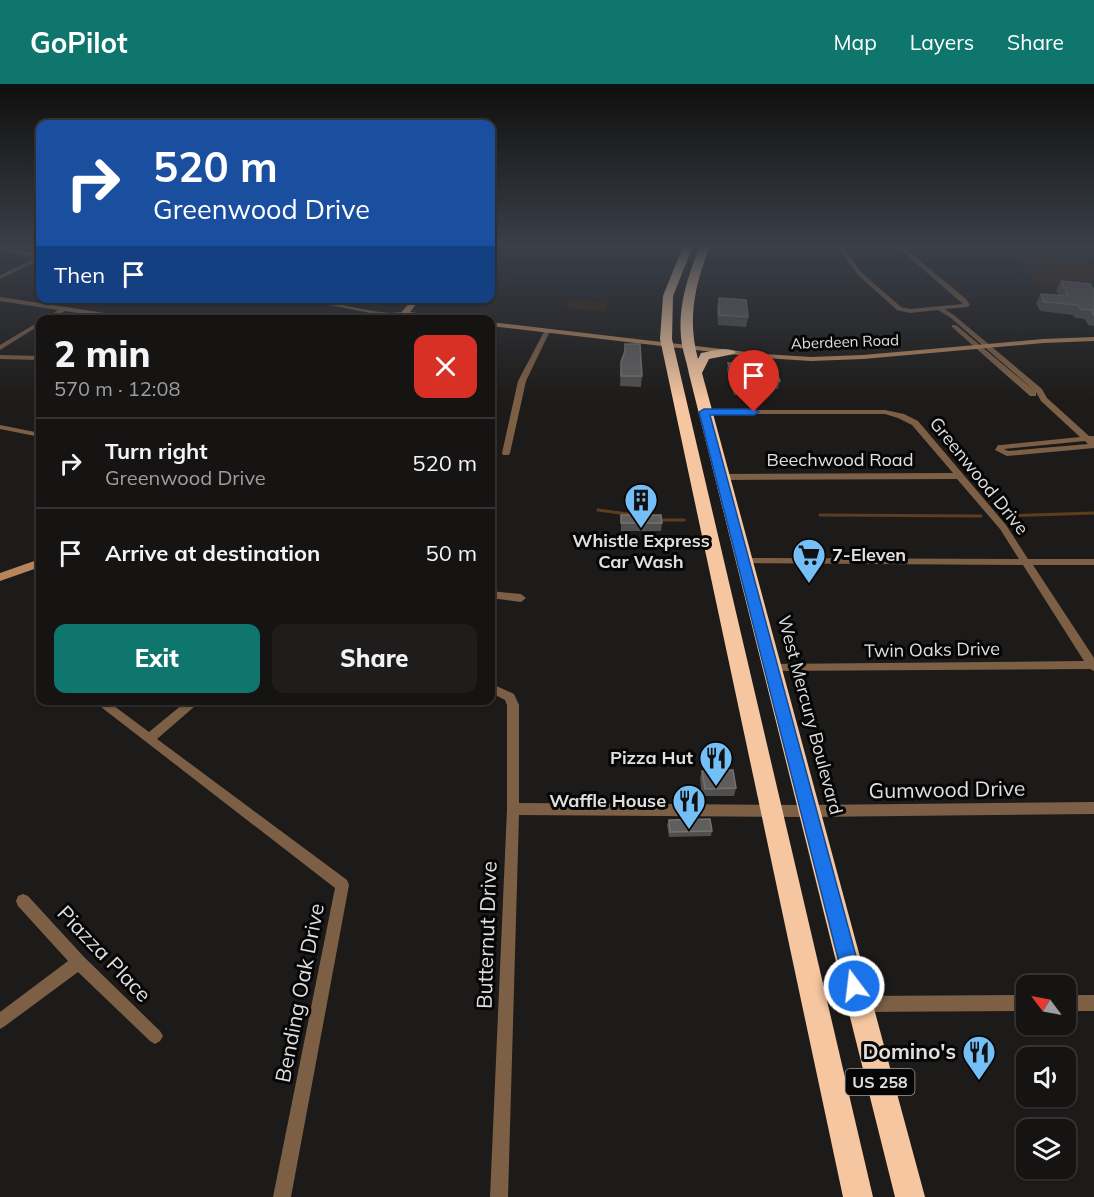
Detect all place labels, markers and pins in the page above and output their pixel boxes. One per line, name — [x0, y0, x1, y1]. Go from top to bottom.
pin — [728, 350, 779, 412]
building icon: Whistle Express Car Wash — [623, 482, 659, 529]
place label: Whistle Express Car Wash — [572, 529, 710, 573]
supermarket icon: 7-Eleven — [791, 537, 827, 584]
place label: 7-Eleven — [832, 543, 906, 566]
restaurant icon: Pizza Hut — [698, 740, 734, 787]
place label: Pizza Hut — [610, 746, 693, 769]
restaurant icon: Waffle House — [671, 783, 707, 830]
place label: Waffle House — [549, 789, 666, 812]
restaurant icon: Domino's — [961, 1034, 997, 1081]
place label: Domino's — [862, 1038, 956, 1064]

